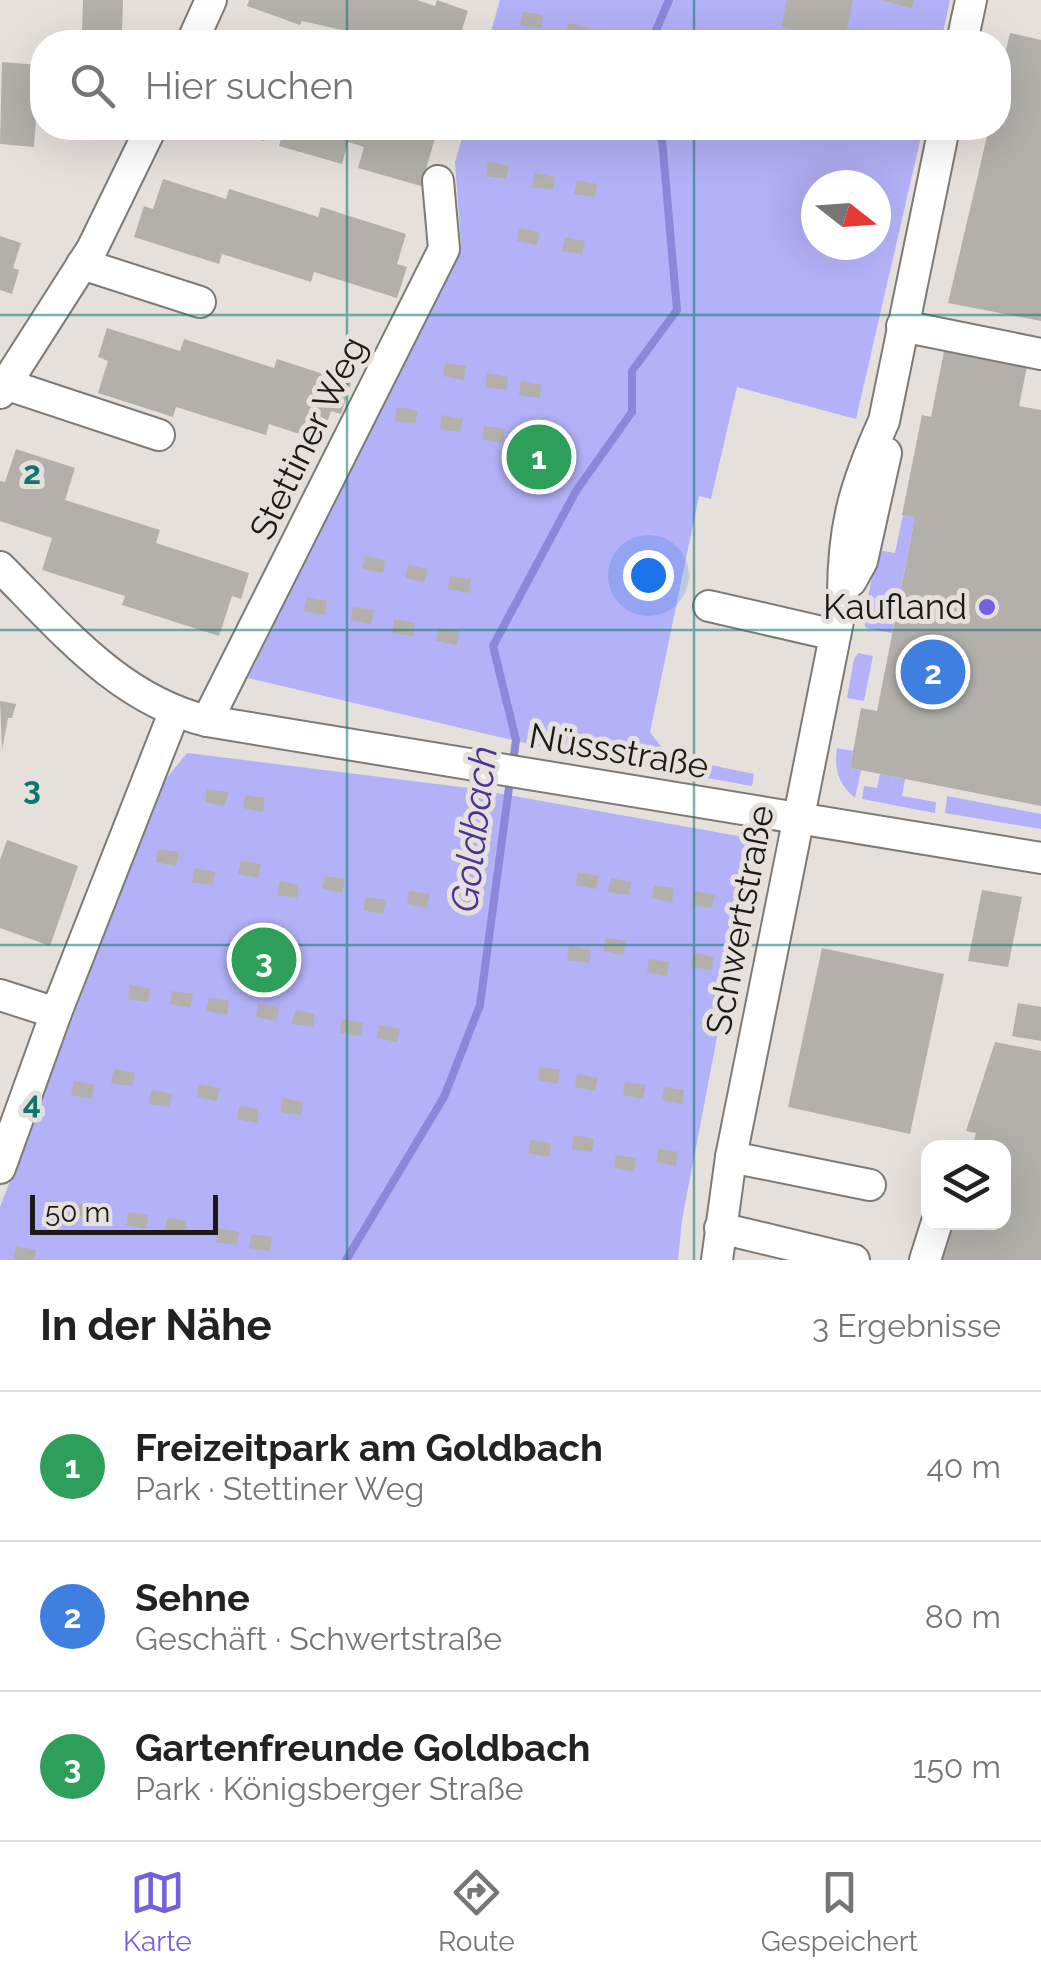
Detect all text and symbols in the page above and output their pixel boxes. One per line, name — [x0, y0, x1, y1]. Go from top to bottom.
search box — [30, 30, 1011, 140]
icon: search — [65, 58, 120, 113]
text: Hier suchen — [145, 63, 354, 108]
north arrow — [801, 170, 891, 260]
street label: Stettiner Weg — [241, 330, 374, 546]
pin: 1 — [506, 420, 572, 494]
text: 2 — [23, 454, 41, 491]
your location — [623, 550, 674, 601]
place label: Kaufland — [823, 586, 967, 627]
marker: Kaufland — [976, 596, 998, 618]
pin: 2 — [900, 634, 966, 710]
street label: Nüssstraße — [526, 715, 712, 786]
water label: Goldbach — [441, 743, 506, 915]
text: 3 — [23, 769, 41, 806]
street label: Schwertstraße — [697, 802, 782, 1038]
pin: 3 — [232, 922, 296, 998]
text: 4 — [23, 1084, 41, 1121]
map controls — [921, 1140, 1011, 1230]
button: layers — [921, 1140, 1011, 1230]
scale bar — [30, 1190, 218, 1234]
text: 50 m — [45, 1196, 110, 1229]
text: In der Nähe — [40, 1301, 272, 1350]
text: 3 Ergebnisse — [812, 1307, 1001, 1344]
text: Freizeitpark am Goldbach — [135, 1425, 603, 1470]
text: 1 — [65, 1448, 80, 1485]
text: 40 m — [926, 1448, 1001, 1485]
text: Park · Stettiner Weg — [135, 1470, 424, 1507]
text: Sehne — [135, 1575, 250, 1620]
text: 2 — [63, 1598, 82, 1635]
text: 80 m — [925, 1598, 1001, 1635]
text: Geschäft · Schwertstraße — [135, 1620, 502, 1657]
text: Gartenfreunde Goldbach — [135, 1725, 591, 1770]
text: 3 — [64, 1748, 81, 1785]
text: 150 m — [913, 1748, 1001, 1785]
text: Park · Königsberger Straße — [135, 1770, 524, 1807]
tab: Karte — [123, 1865, 192, 1958]
tab: Route — [438, 1865, 515, 1958]
tab: Gespeichert — [761, 1865, 918, 1958]

